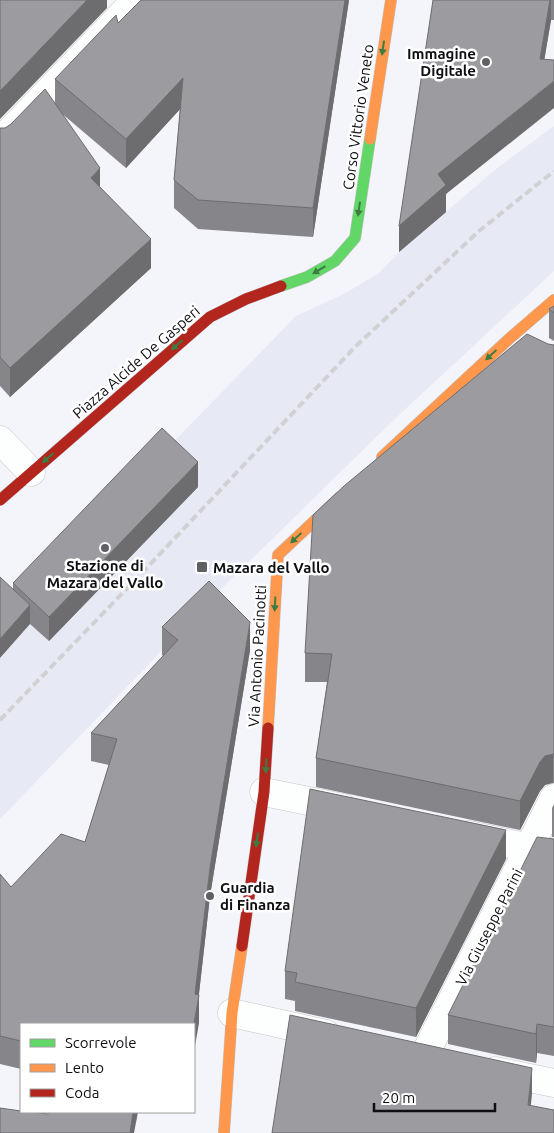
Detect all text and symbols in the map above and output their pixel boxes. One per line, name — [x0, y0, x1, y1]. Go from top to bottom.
one-way arrow — [379, 41, 387, 57]
street label: Corso Vittorio Veneto — [339, 43, 377, 191]
place label: Immagine Digitale — [407, 45, 476, 79]
marker: Immagine Digitale — [480, 56, 492, 68]
one-way arrow — [355, 201, 363, 217]
one-way arrow — [313, 266, 326, 275]
street label: Piazza Alcide De Gasperi — [69, 302, 203, 422]
one-way arrow — [171, 340, 184, 351]
one-way arrow — [486, 349, 498, 361]
one-way arrow — [43, 452, 55, 464]
one-way arrow — [290, 532, 302, 544]
marker: Stazione di Mazara del Vallo — [99, 542, 111, 554]
place label: Stazione di Mazara del Vallo — [47, 557, 163, 591]
place label: Mazara del Vallo — [213, 559, 330, 576]
marker: Mazara del Vallo — [195, 560, 209, 574]
street label: Via Antonio Pacinotti — [245, 585, 269, 727]
one-way arrow — [270, 596, 278, 612]
one-way arrow — [261, 758, 269, 774]
one-way arrow — [253, 832, 261, 848]
street label: Via Giuseppe Parini — [452, 866, 526, 988]
place label: Guardia di Finanza — [220, 879, 290, 913]
marker: Guardia di Finanza — [204, 890, 216, 902]
legend — [20, 1023, 195, 1113]
text: Scorrevole — [65, 1034, 136, 1051]
text: Lento — [65, 1059, 104, 1076]
scale bar — [374, 1080, 495, 1112]
text: Coda — [65, 1084, 99, 1101]
text: 20 m — [382, 1089, 415, 1106]

